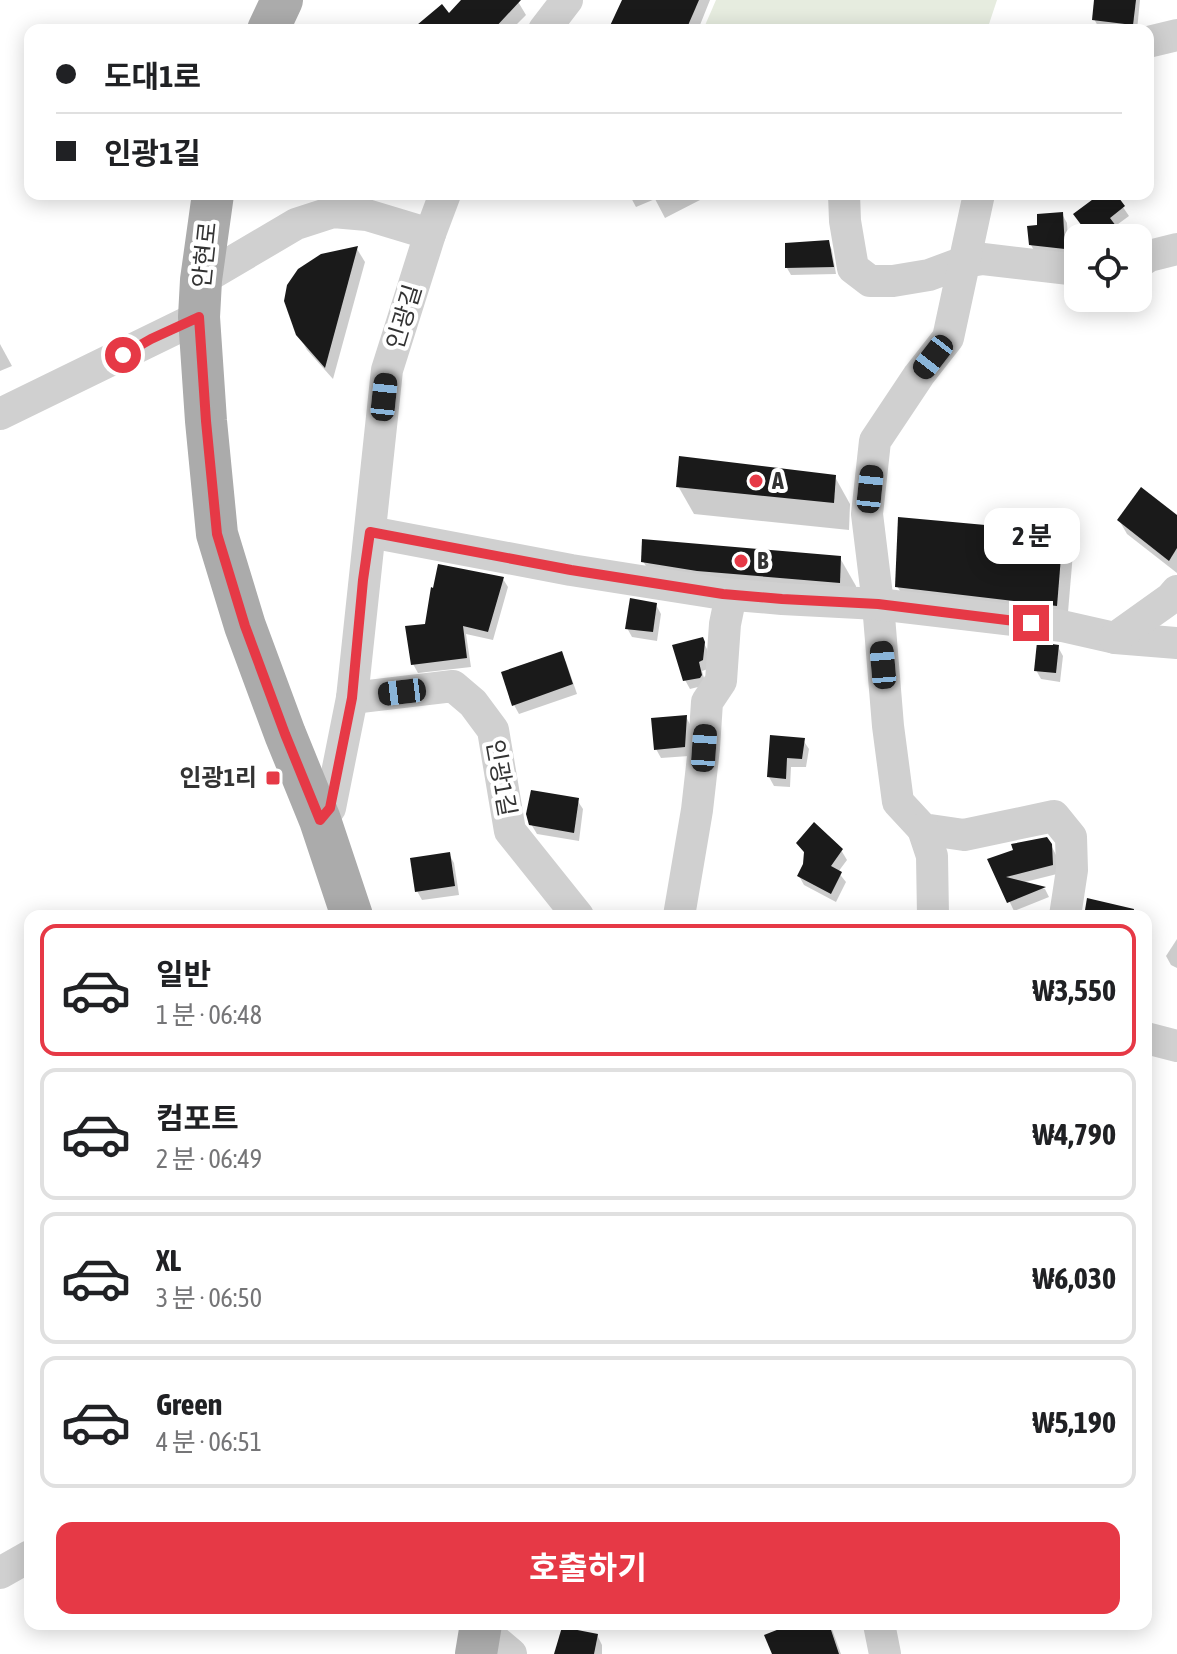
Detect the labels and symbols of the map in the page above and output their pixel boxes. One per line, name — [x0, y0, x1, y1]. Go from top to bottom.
street label: 안현로 — [188, 221, 221, 289]
street label: 인광길 — [381, 281, 426, 352]
car — [909, 331, 957, 383]
route start — [105, 337, 141, 373]
car — [370, 372, 398, 422]
car — [856, 464, 884, 514]
place label: A — [771, 467, 784, 494]
marker: A — [747, 472, 765, 490]
callout: 2 분 — [983, 507, 1079, 563]
place label: B — [757, 547, 769, 574]
marker: B — [732, 552, 750, 570]
route end — [1013, 605, 1049, 641]
car — [869, 640, 897, 690]
car — [377, 677, 427, 707]
car — [690, 723, 718, 773]
street label: 인광1길 — [481, 737, 522, 818]
place label: 인광1리 — [179, 764, 257, 791]
marker: 인광1리 — [264, 769, 282, 787]

